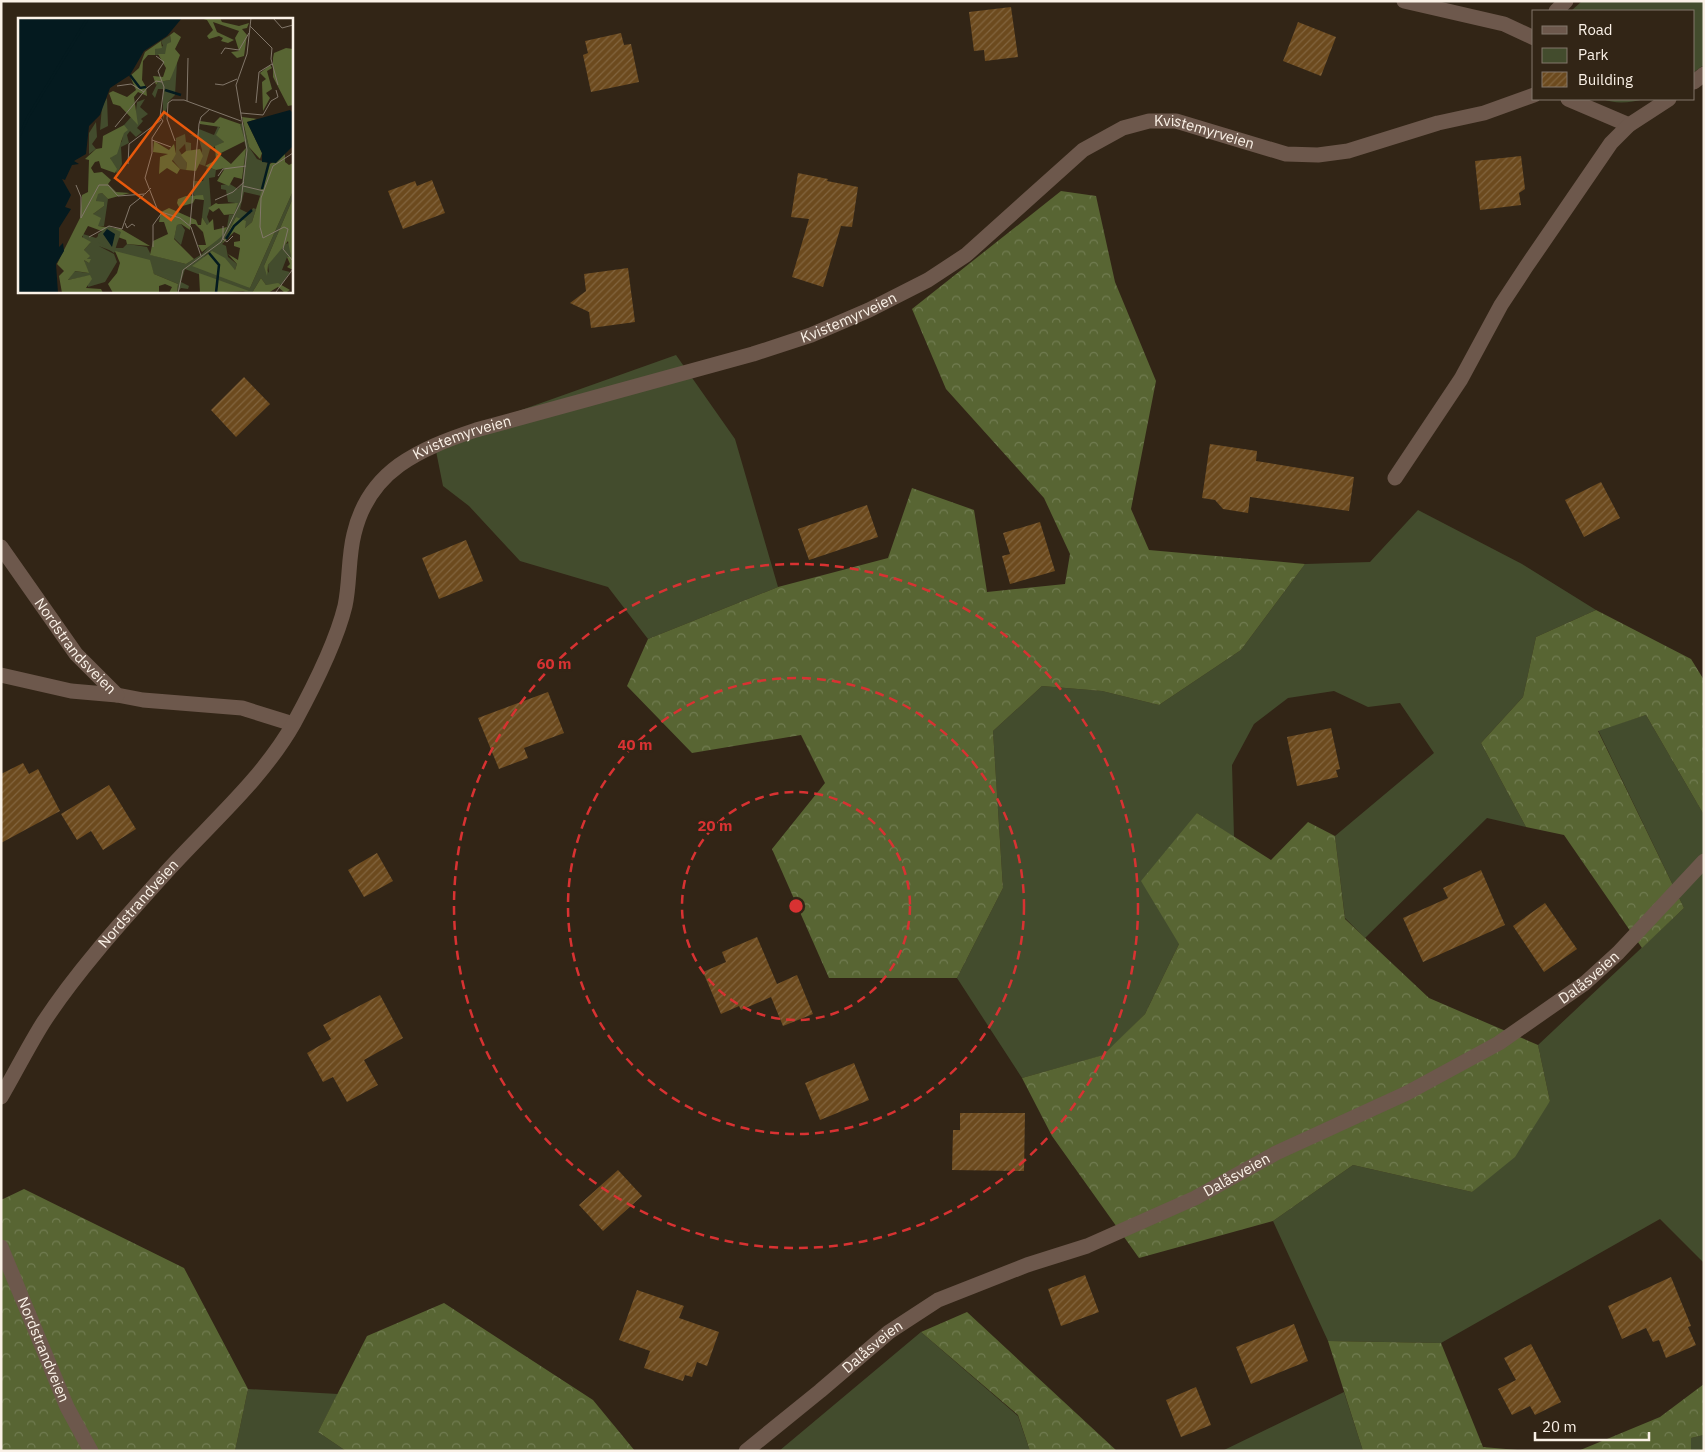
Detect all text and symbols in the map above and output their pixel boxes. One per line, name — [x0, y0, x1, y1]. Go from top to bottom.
legend — [1532, 10, 1695, 100]
inset map — [18, 18, 292, 292]
text: Road — [1578, 20, 1613, 39]
text: Park — [1578, 45, 1608, 64]
text: Building — [1578, 70, 1633, 89]
street label: Kvistemyrveien — [1154, 111, 1257, 153]
street label: Kvistemyrveien — [798, 288, 900, 347]
street label: Kvistemyrveien — [409, 411, 513, 464]
street label: Nordstrandsveien — [31, 594, 121, 698]
text: 60 m — [537, 654, 571, 673]
text: 40 m — [618, 735, 652, 754]
text: 20 m — [698, 816, 732, 835]
street label: Nordstrandveien — [94, 855, 182, 952]
centre of rings — [787, 897, 805, 915]
street label: Dalåsveien — [1554, 947, 1623, 1008]
street label: Dalåsveien — [1200, 1148, 1273, 1201]
street label: Nordstrandveien — [14, 1294, 74, 1405]
street label: Dalåsveien — [838, 1316, 906, 1377]
scale bar — [1535, 1410, 1649, 1442]
text: 20 m — [1542, 1417, 1577, 1436]

